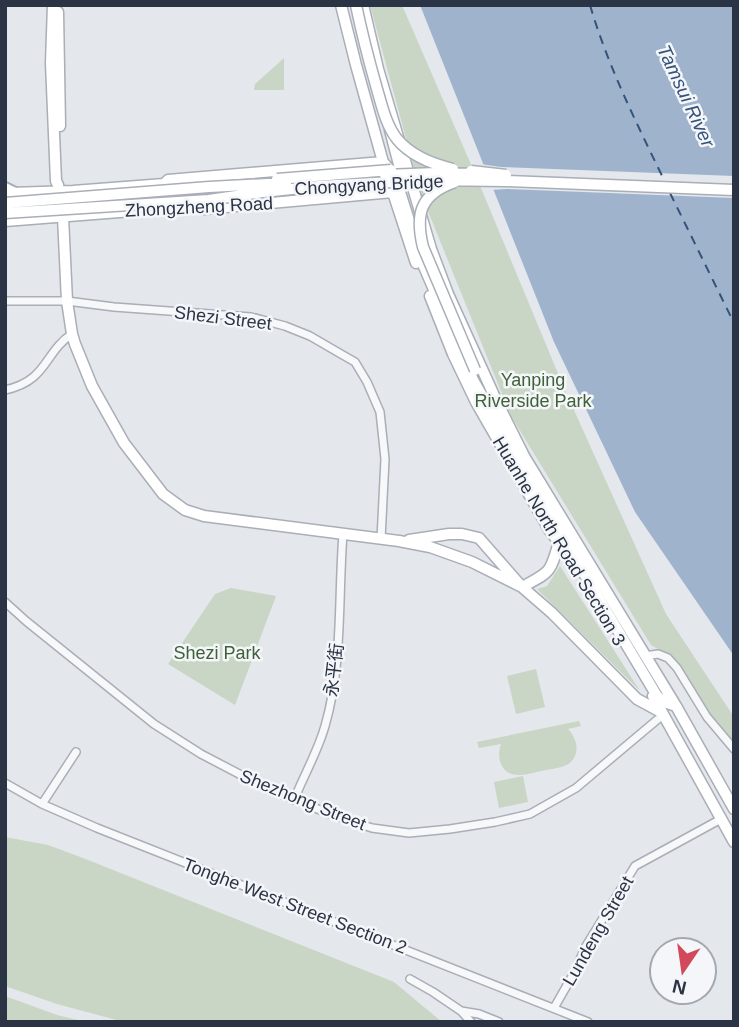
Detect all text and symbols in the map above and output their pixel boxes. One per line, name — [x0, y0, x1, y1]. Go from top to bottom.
water label: Tamsui River — [653, 42, 719, 151]
street label: Chongyang Bridge — [294, 171, 444, 199]
street label: Zhongzheng Road — [125, 193, 273, 221]
street label: Shezi Street — [173, 302, 273, 334]
park label: Yanping Riverside Park — [474, 370, 593, 411]
street label: Huanhe North Road Section 3 — [489, 433, 629, 649]
street label: 永平街 — [321, 642, 347, 698]
park label: Shezi Park — [173, 643, 262, 663]
street label: Shezhong Street — [237, 766, 369, 834]
street label: Tonghe West Street Section 2 — [180, 854, 410, 958]
street label: Lundeng Street — [559, 873, 637, 989]
north arrow — [648, 936, 718, 1006]
text: N — [670, 975, 688, 999]

